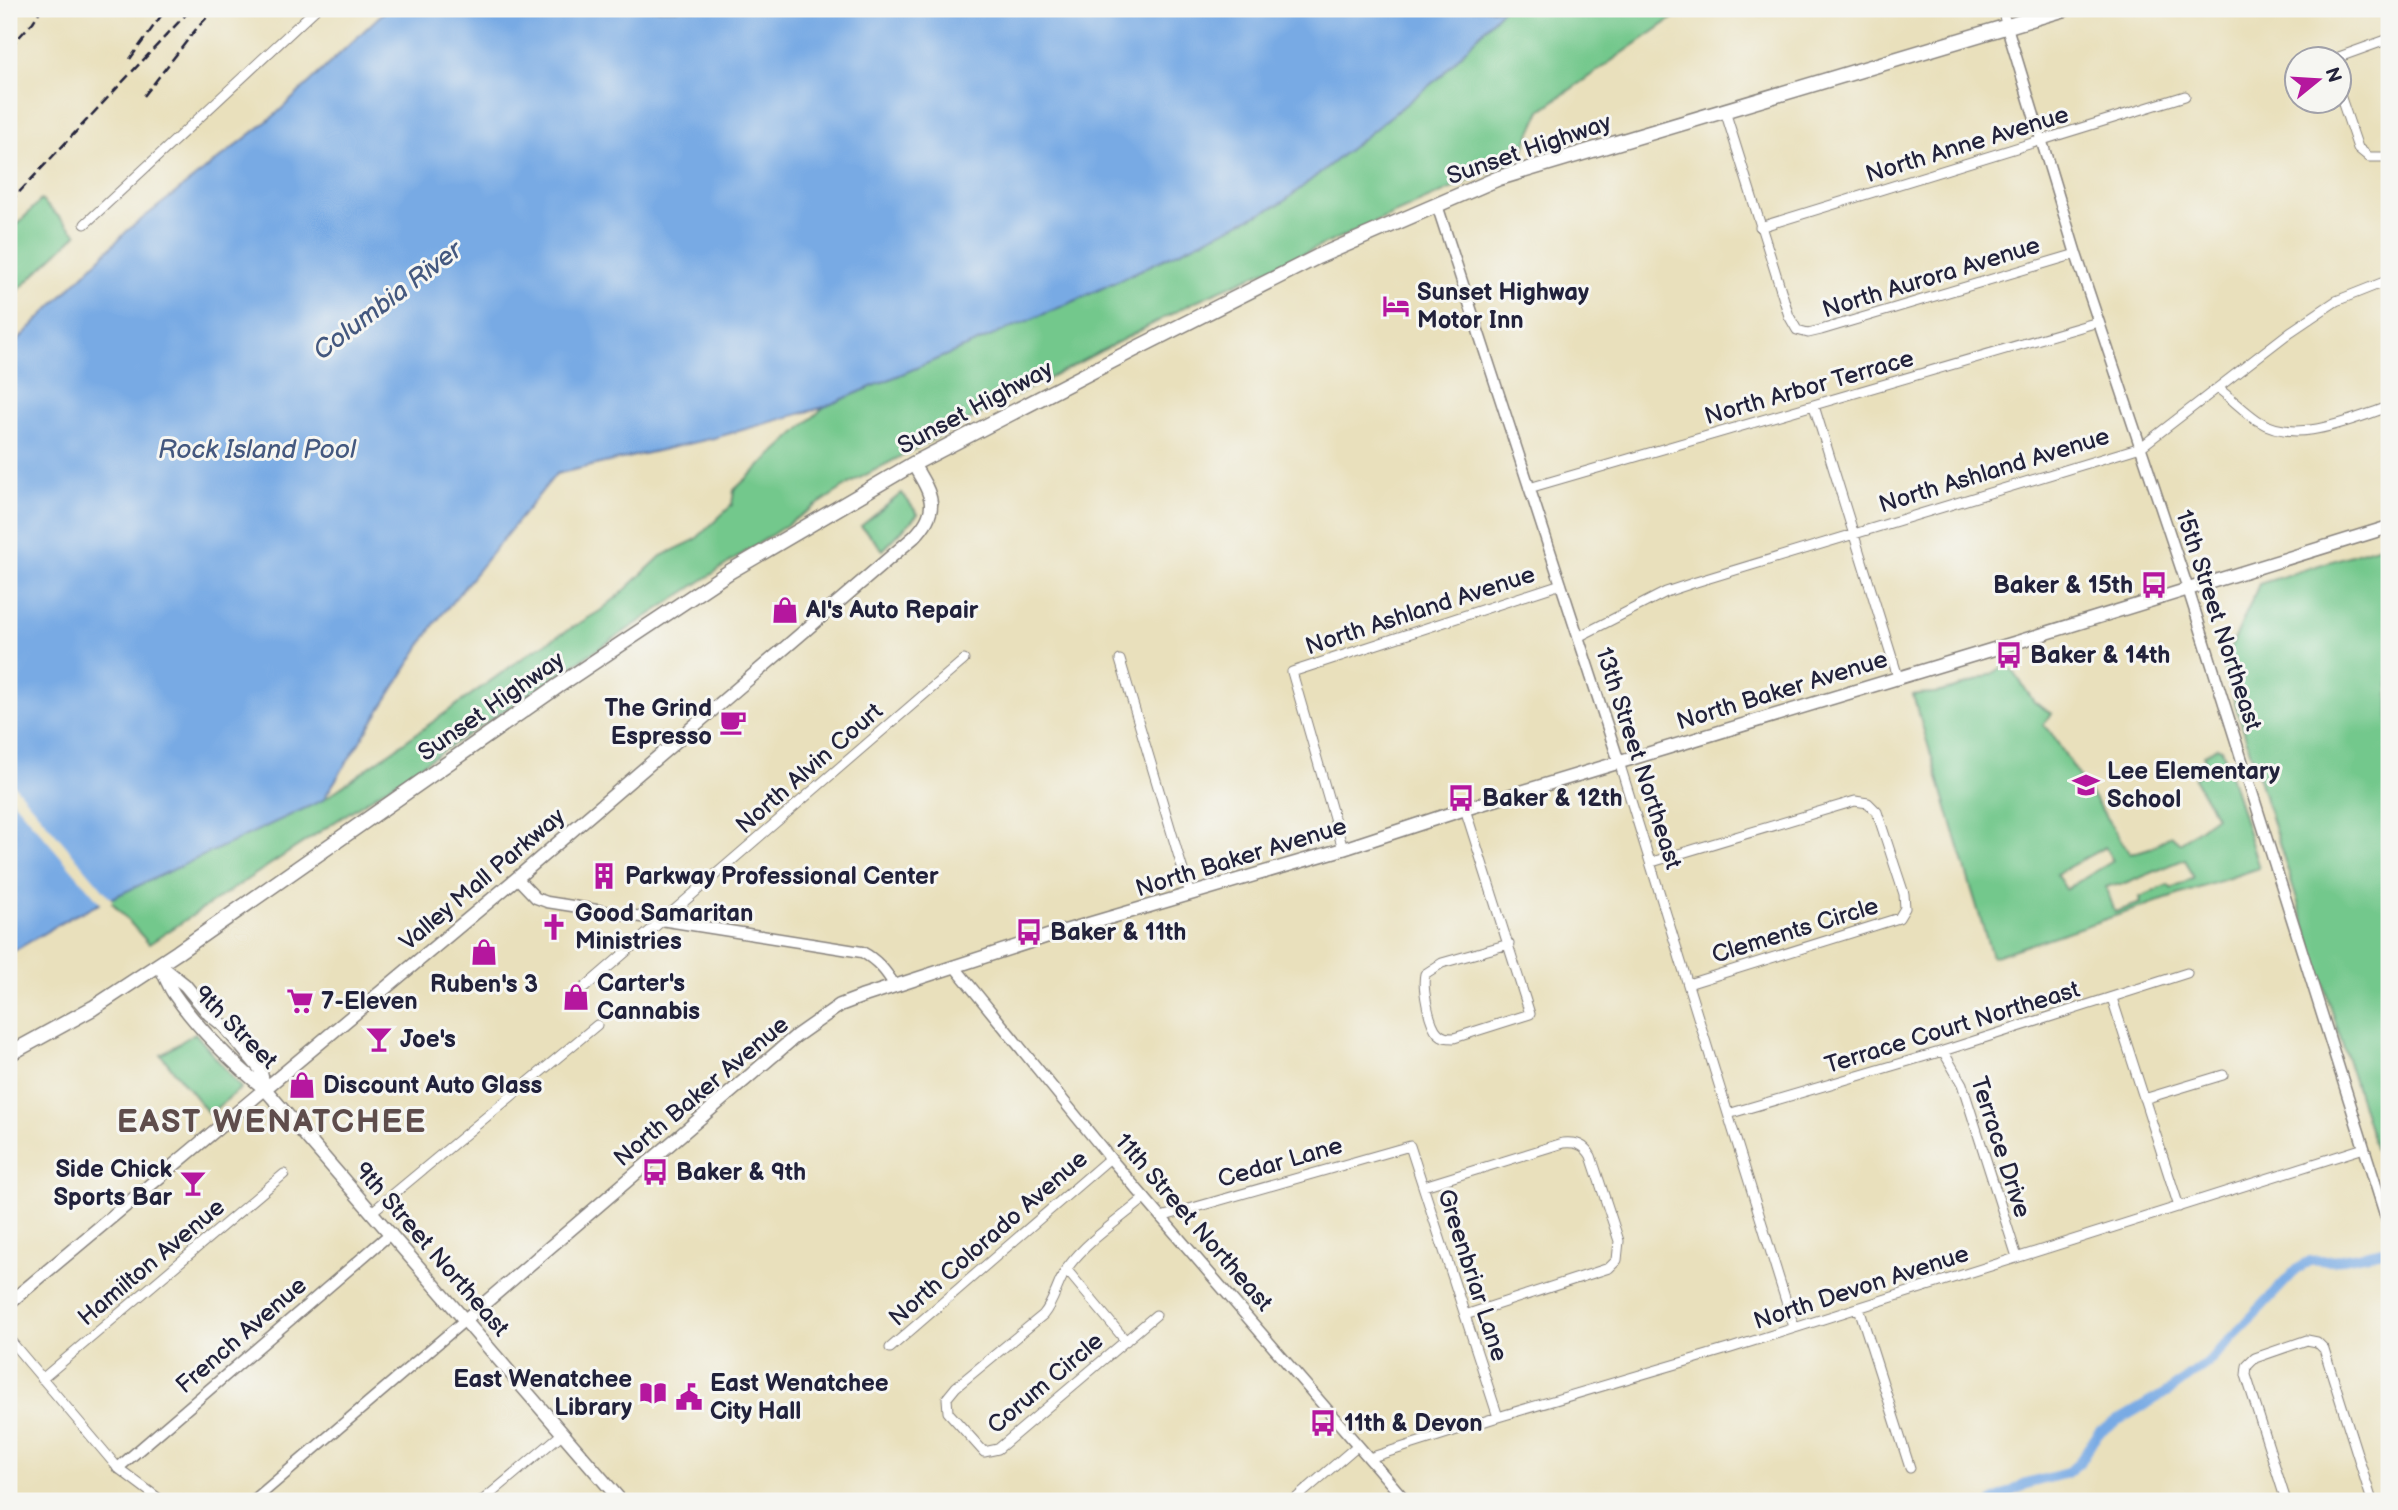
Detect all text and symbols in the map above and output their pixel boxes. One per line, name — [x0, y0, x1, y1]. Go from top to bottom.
north arrow — [2282, 46, 2352, 116]
text: N — [2320, 65, 2346, 86]
street label: North Anne Avenue — [1862, 100, 2072, 189]
street label: Sunset Highway — [1443, 108, 1615, 191]
street label: North Aurora Avenue — [1819, 231, 2044, 324]
water label: Columbia River — [307, 234, 470, 367]
place label: Sunset Highway Motor Inn — [1417, 278, 1589, 335]
hotel icon: Sunset Highway Motor Inn — [1381, 291, 1411, 321]
street label: North Arbor Terrace — [1701, 344, 1917, 431]
street label: Sunset Highway — [893, 354, 1058, 461]
street label: North Ashland Avenue — [1875, 422, 2113, 519]
water label: Rock Island Pool — [158, 435, 357, 466]
street label: 15th Street Northeast — [2169, 506, 2268, 735]
street label: North Ashland Avenue — [1302, 560, 1539, 661]
bus stop icon: Baker & 15th — [2139, 570, 2169, 600]
place label: Baker & 15th — [1993, 571, 2133, 600]
shop icon: Al's Auto Repair — [770, 595, 800, 625]
place label: Al's Auto Repair — [805, 596, 979, 625]
bus stop icon: Baker & 14th — [1994, 640, 2024, 670]
place label: Baker & 14th — [2030, 641, 2170, 670]
street label: 13th Street Northeast — [1589, 644, 1688, 873]
street label: Sunset Highway — [413, 645, 570, 768]
street label: North Baker Avenue — [1673, 645, 1891, 736]
place label: The Grind Espresso — [604, 694, 712, 751]
street label: North Alvin Court — [730, 696, 889, 840]
cafe icon: The Grind Espresso — [718, 707, 748, 737]
place label: Lee Elementary School — [2107, 757, 2280, 814]
school or university icon: Lee Elementary School — [2071, 770, 2101, 800]
bus stop icon: Baker & 12th — [1446, 783, 1476, 813]
place label: Baker & 12th — [1482, 784, 1623, 813]
street label: Valley Mall Parkway — [394, 802, 571, 957]
street label: North Baker Avenue — [1132, 812, 1350, 903]
building icon: Parkway Professional Center — [589, 861, 619, 891]
place label: Parkway Professional Center — [625, 862, 939, 891]
street label: Clements Circle — [1708, 891, 1882, 970]
place label: Good Samaritan Ministries — [575, 899, 753, 956]
church icon: Good Samaritan Ministries — [539, 912, 569, 942]
bus stop icon: Baker & 11th — [1014, 917, 1044, 947]
place label: Baker & 11th — [1050, 918, 1186, 947]
shop icon: Ruben's 3 — [469, 937, 499, 967]
place label: Carter's Cannabis — [597, 969, 700, 1026]
place label: Ruben's 3 — [430, 970, 538, 999]
street label: Terrace Court Northeast — [1821, 975, 2084, 1080]
street label: 9th Street — [188, 979, 284, 1076]
shop icon: Carter's Cannabis — [561, 982, 591, 1012]
supermarket icon: 7-Eleven — [285, 986, 315, 1016]
place label: 7-Eleven — [321, 987, 418, 1016]
street label: North Baker Avenue — [608, 1010, 795, 1173]
bar icon: Joe's — [364, 1024, 394, 1054]
place label: Joe's — [400, 1025, 456, 1054]
shop icon: Discount Auto Glass — [287, 1070, 317, 1100]
place label: Discount Auto Glass — [323, 1071, 542, 1100]
street label: Terrace Drive — [1964, 1073, 2037, 1221]
district label: EAST WENATCHEE — [117, 1103, 427, 1142]
street label: 11th Street Northeast — [1109, 1128, 1279, 1318]
street label: Cedar Lane — [1215, 1131, 1346, 1194]
street label: North Colorado Avenue — [883, 1144, 1093, 1332]
place label: Side Chick Sports Bar — [53, 1155, 172, 1212]
street label: 9th Street Northeast — [348, 1156, 516, 1343]
bus stop icon: Baker & 9th — [640, 1157, 670, 1187]
place label: Baker & 9th — [676, 1158, 806, 1187]
bar icon: Side Chick Sports Bar — [178, 1168, 208, 1198]
street label: Greenbriar Lane — [1431, 1185, 1514, 1365]
street label: Hamilton Avenue — [72, 1193, 231, 1332]
street label: North Devon Avenue — [1750, 1239, 1972, 1336]
street label: French Avenue — [170, 1271, 312, 1400]
street label: Corum Circle — [982, 1327, 1109, 1440]
place label: East Wenatchee Library — [453, 1365, 632, 1422]
place label: East Wenatchee City Hall — [710, 1369, 889, 1426]
library icon: East Wenatchee Library — [638, 1378, 668, 1408]
public building icon: East Wenatchee City Hall — [674, 1382, 704, 1412]
bus stop icon: 11th & Devon — [1308, 1408, 1338, 1438]
place label: 11th & Devon — [1344, 1409, 1483, 1438]

